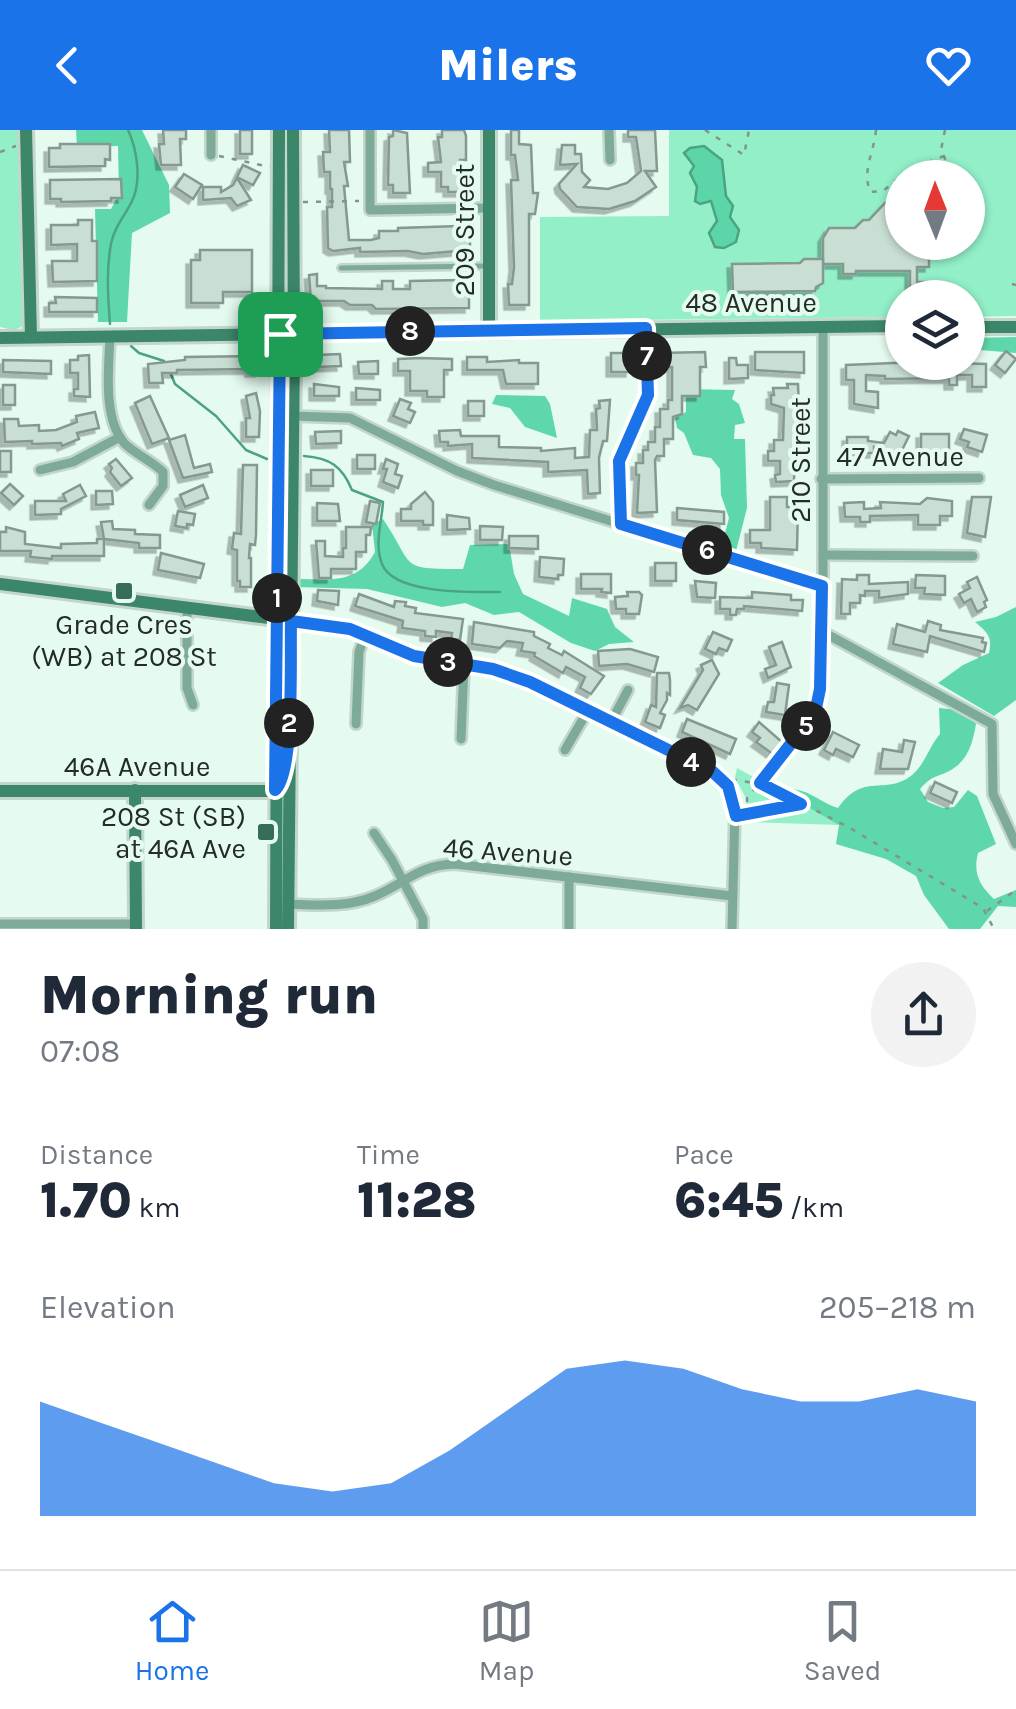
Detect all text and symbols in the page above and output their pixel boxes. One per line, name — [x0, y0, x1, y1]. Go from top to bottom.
icon: back — [40, 38, 95, 93]
icon: heart — [921, 38, 976, 93]
text: Milers — [438, 39, 578, 91]
north arrow — [885, 160, 985, 260]
map controls — [885, 160, 985, 380]
street label: 209 Street — [448, 164, 481, 296]
button: layers — [885, 280, 985, 380]
street label: 48 Avenue — [685, 286, 817, 319]
pin — [238, 292, 323, 377]
pin: 8 — [385, 306, 435, 356]
icon: arrive — [253, 307, 308, 362]
text: 8 — [401, 314, 419, 347]
pin: 7 — [622, 331, 672, 381]
text: 7 — [640, 339, 654, 372]
street label: 210 Street — [784, 397, 817, 523]
street label: 47 Avenue — [836, 440, 964, 473]
pin: 6 — [682, 525, 732, 575]
text: 6 — [699, 533, 716, 566]
pin: 1 — [252, 573, 302, 623]
marker: Grade Cres (WB) at 208 St — [113, 580, 135, 602]
text: 1 — [272, 581, 282, 614]
place label: Grade Cres (WB) at 208 St — [31, 608, 217, 673]
pin: 3 — [423, 637, 473, 687]
text: 3 — [439, 645, 457, 678]
pin: 2 — [264, 698, 314, 748]
pin: 5 — [781, 701, 831, 751]
text: 2 — [281, 706, 297, 739]
text: 5 — [798, 709, 814, 742]
pin: 4 — [666, 737, 716, 787]
text: 4 — [683, 745, 699, 778]
street label: 46A Avenue — [64, 750, 210, 783]
place label: 208 St (SB) at 46A Ave — [101, 800, 246, 865]
marker: 208 St (SB) at 46A Ave — [255, 821, 277, 843]
street label: 46 Avenue — [442, 830, 574, 873]
button: share — [871, 962, 976, 1067]
text: Morning run — [40, 963, 378, 1027]
text: 07:08 — [40, 1033, 120, 1070]
text: Distance — [40, 1138, 153, 1171]
text: Time — [357, 1138, 420, 1171]
text: Pace — [674, 1138, 734, 1171]
text: 1.70 — [40, 1171, 132, 1230]
text: 11:28 — [357, 1171, 477, 1230]
text: 6:45 — [674, 1171, 783, 1230]
text: km — [132, 1191, 181, 1224]
text: /km — [783, 1191, 844, 1224]
text: Elevation — [40, 1289, 175, 1326]
text: 205–218 m — [819, 1289, 976, 1326]
tab: Home — [135, 1594, 209, 1687]
tab: Map — [479, 1594, 534, 1687]
tab: Saved — [804, 1594, 881, 1687]

